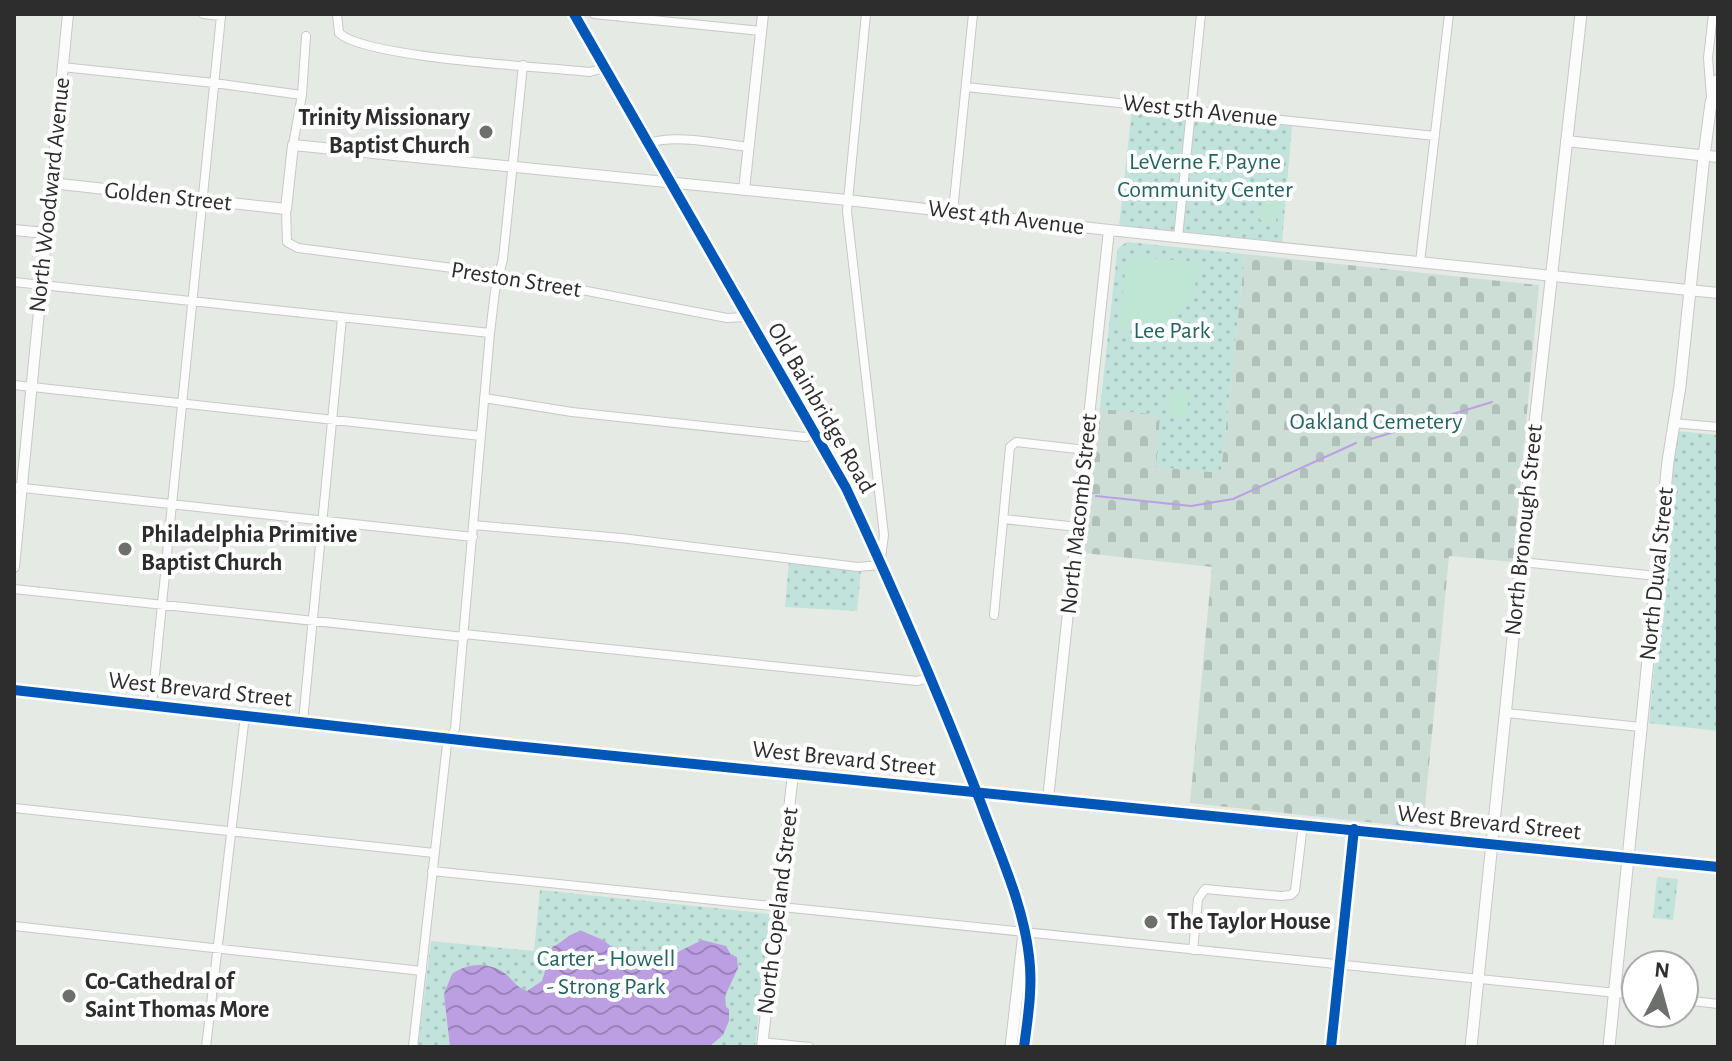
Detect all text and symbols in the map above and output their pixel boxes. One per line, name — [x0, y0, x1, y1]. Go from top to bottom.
street label: North Woodward Avenue — [26, 76, 74, 314]
street label: West 5th Avenue — [1121, 91, 1279, 131]
place label: Trinity Missionary Baptist Church — [298, 106, 470, 158]
marker: Trinity Missionary Baptist Church — [477, 123, 495, 141]
park label: LeVerne F. Payne Community Center — [1117, 150, 1293, 202]
street label: Golden Street — [103, 178, 233, 216]
street label: West 4th Avenue — [926, 196, 1086, 240]
street label: Preston Street — [449, 258, 583, 302]
street label: Old Bainbridge Road — [763, 319, 879, 497]
park label: Lee Park — [1133, 319, 1211, 343]
park label: Oakland Cemetery — [1290, 410, 1462, 434]
street label: North Macomb Street — [1057, 412, 1102, 616]
street label: North Bronough Street — [1501, 423, 1547, 637]
street label: North Duval Street — [1636, 486, 1678, 662]
place label: Philadelphia Primitive Baptist Church — [141, 523, 357, 575]
marker: Philadelphia Primitive Baptist Church — [116, 540, 134, 558]
street label: West Brevard Street — [107, 668, 293, 712]
street label: West Brevard Street — [751, 737, 937, 781]
street label: West Brevard Street — [1396, 801, 1582, 845]
street label: North Copeland Street — [753, 806, 803, 1016]
place label: The Taylor House — [1167, 910, 1331, 934]
marker: The Taylor House — [1142, 913, 1160, 931]
park label: Carter - Howell - Strong Park — [537, 947, 675, 999]
north arrow — [1620, 949, 1700, 1029]
text: N — [1653, 958, 1671, 982]
place label: Co-Cathedral of Saint Thomas More — [85, 970, 269, 1022]
marker: Co-Cathedral of Saint Thomas More — [60, 987, 78, 1005]

